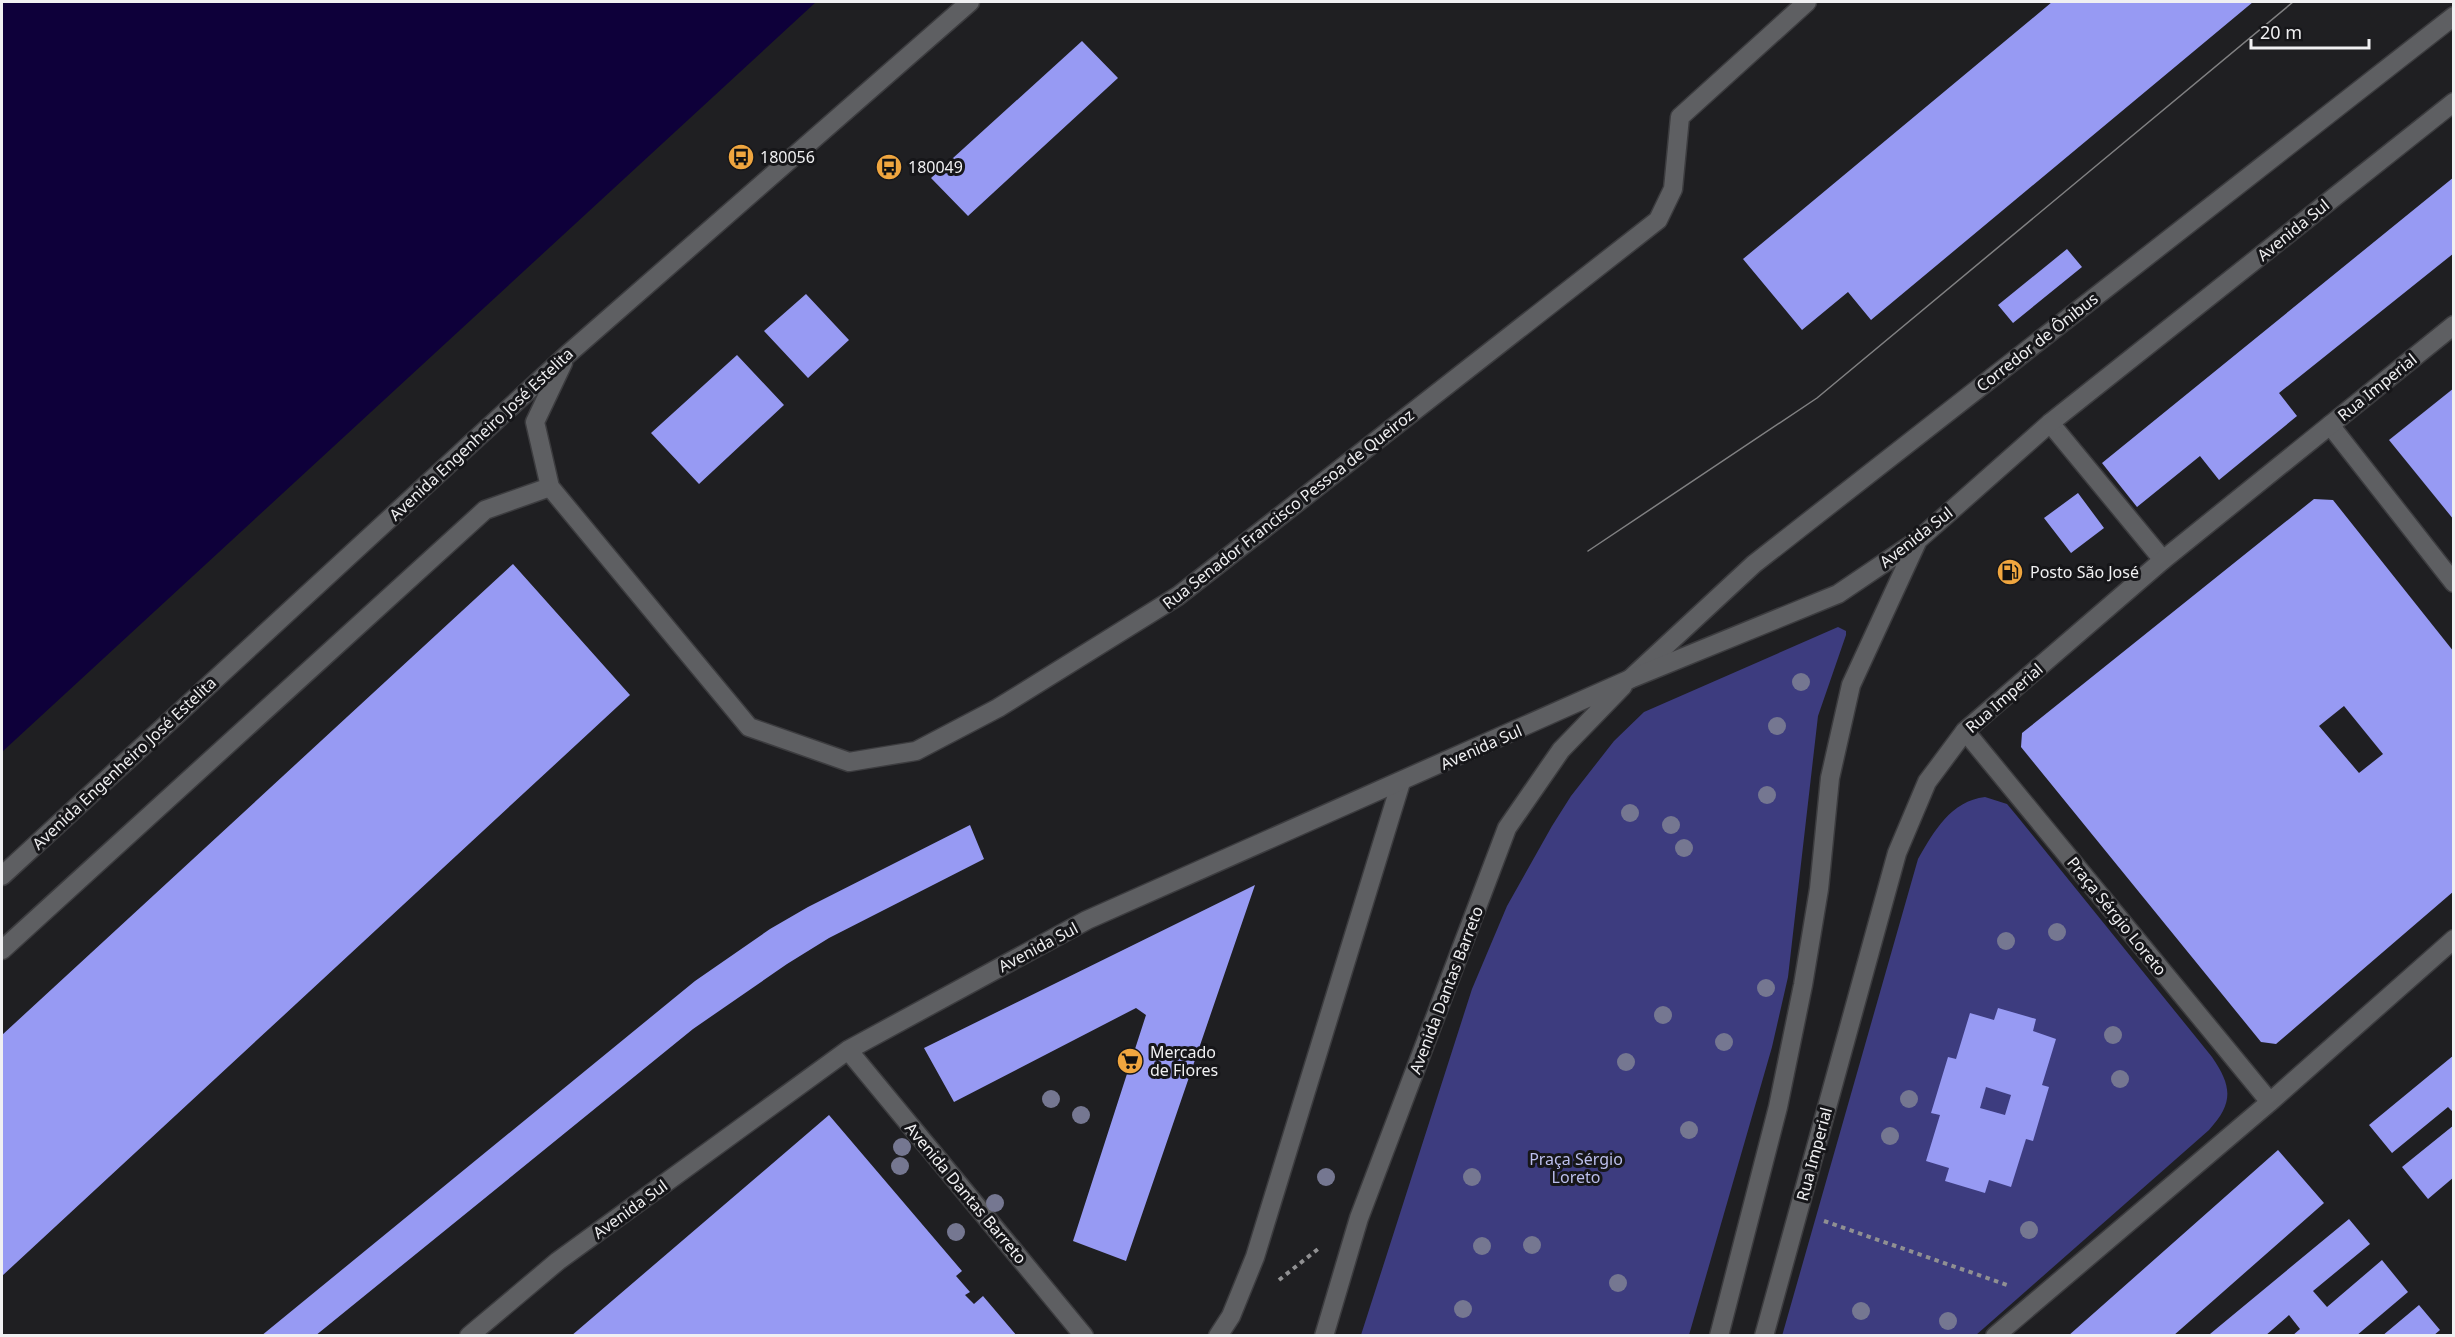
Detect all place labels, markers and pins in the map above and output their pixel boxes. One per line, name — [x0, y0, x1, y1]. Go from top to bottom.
bus stop icon: 180056 — [726, 142, 756, 172]
place label: 180056 — [760, 146, 815, 168]
bus stop icon: 180049 — [874, 152, 904, 182]
place label: 180049 — [908, 156, 963, 178]
fuel station icon: Posto São José — [1995, 557, 2025, 587]
place label: Posto São José — [2030, 561, 2139, 583]
place label: Mercado de Flores — [1150, 1041, 1218, 1081]
supermarket icon: Mercado de Flores — [1115, 1046, 1145, 1076]

